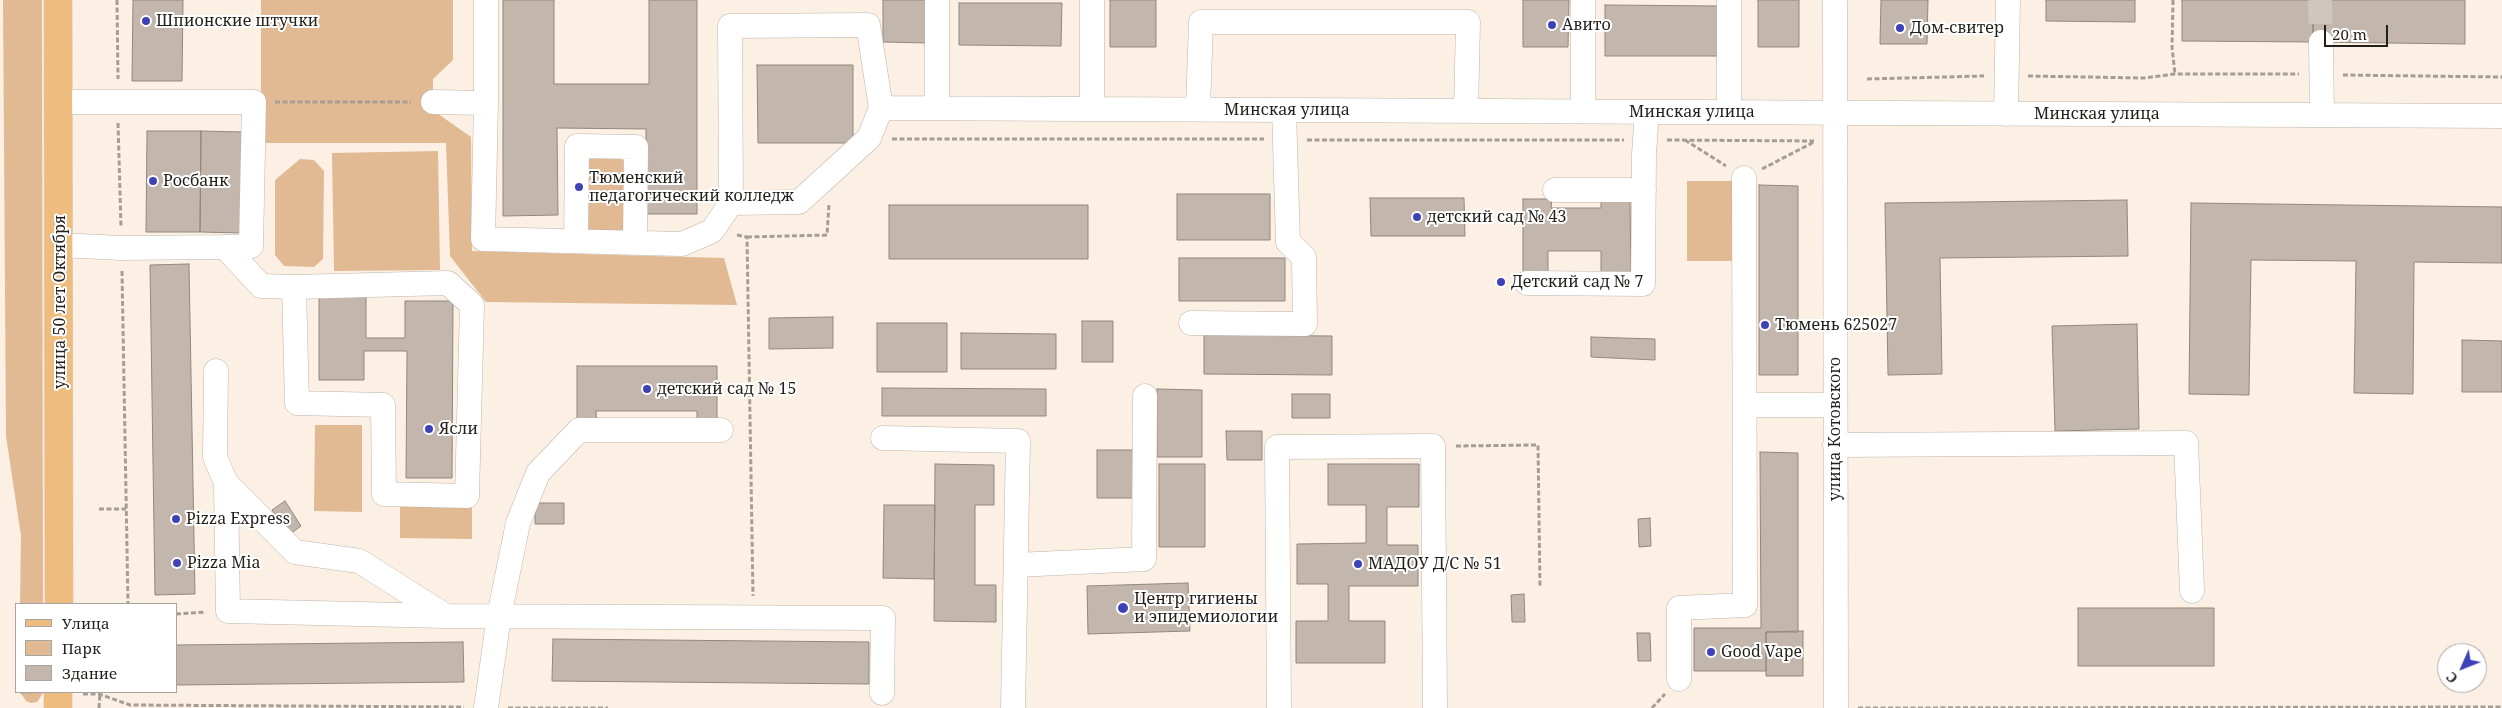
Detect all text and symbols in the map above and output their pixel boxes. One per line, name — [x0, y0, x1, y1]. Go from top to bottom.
place label: Шпионские штучки — [156, 11, 318, 31]
marker: Шпионские штучки — [140, 15, 152, 27]
place label: Авито — [1562, 15, 1611, 35]
scale bar — [2327, 15, 2391, 47]
place label: Дом-свитер — [1910, 18, 2004, 38]
marker: Авито — [1546, 19, 1558, 31]
marker: Дом-свитер — [1894, 22, 1906, 34]
text: 20 m — [2332, 24, 2367, 44]
street label: Минская улица — [1224, 100, 1350, 120]
street label: Минская улица — [1629, 102, 1755, 122]
street label: Минская улица — [2034, 104, 2160, 124]
place label: Тюменский педагогический колледж — [589, 168, 794, 206]
place label: Росбанк — [163, 171, 229, 191]
marker: Росбанк — [147, 175, 159, 187]
marker: Тюменский педагогический колледж — [573, 181, 585, 193]
place label: детский сад № 43 — [1427, 207, 1567, 227]
marker: детский сад № 43 — [1411, 211, 1423, 223]
street label: улица 50 лет Октября — [50, 215, 70, 389]
place label: Детский сад № 7 — [1511, 272, 1644, 292]
marker: Детский сад № 7 — [1495, 276, 1507, 288]
place label: Тюмень 625027 — [1775, 315, 1897, 335]
marker: Тюмень 625027 — [1759, 319, 1771, 331]
street label: улица Котовского — [1825, 357, 1845, 501]
place label: детский сад № 15 — [657, 379, 797, 399]
marker: детский сад № 15 — [641, 383, 653, 395]
place label: Ясли — [439, 419, 478, 439]
marker: Ясли — [423, 423, 435, 435]
place label: Pizza Express — [186, 509, 290, 529]
marker: Pizza Express — [170, 513, 182, 525]
place label: Pizza Mia — [187, 553, 260, 573]
place label: МАДОУ Д/С № 51 — [1368, 554, 1502, 574]
marker: Pizza Mia — [171, 557, 183, 569]
marker: МАДОУ Д/С № 51 — [1352, 558, 1364, 570]
place label: Центр гигиены и эпидемиологии — [1134, 589, 1278, 627]
marker: Центр гигиены и эпидемиологии — [1116, 601, 1130, 615]
legend — [15, 603, 178, 693]
text: Улица — [62, 613, 110, 633]
text: Парк — [62, 638, 101, 658]
place label: Good Vape — [1721, 642, 1802, 662]
north arrow — [2437, 643, 2487, 693]
marker: Good Vape — [1705, 646, 1717, 658]
text: Здание — [62, 663, 117, 683]
text: С — [2442, 668, 2462, 688]

